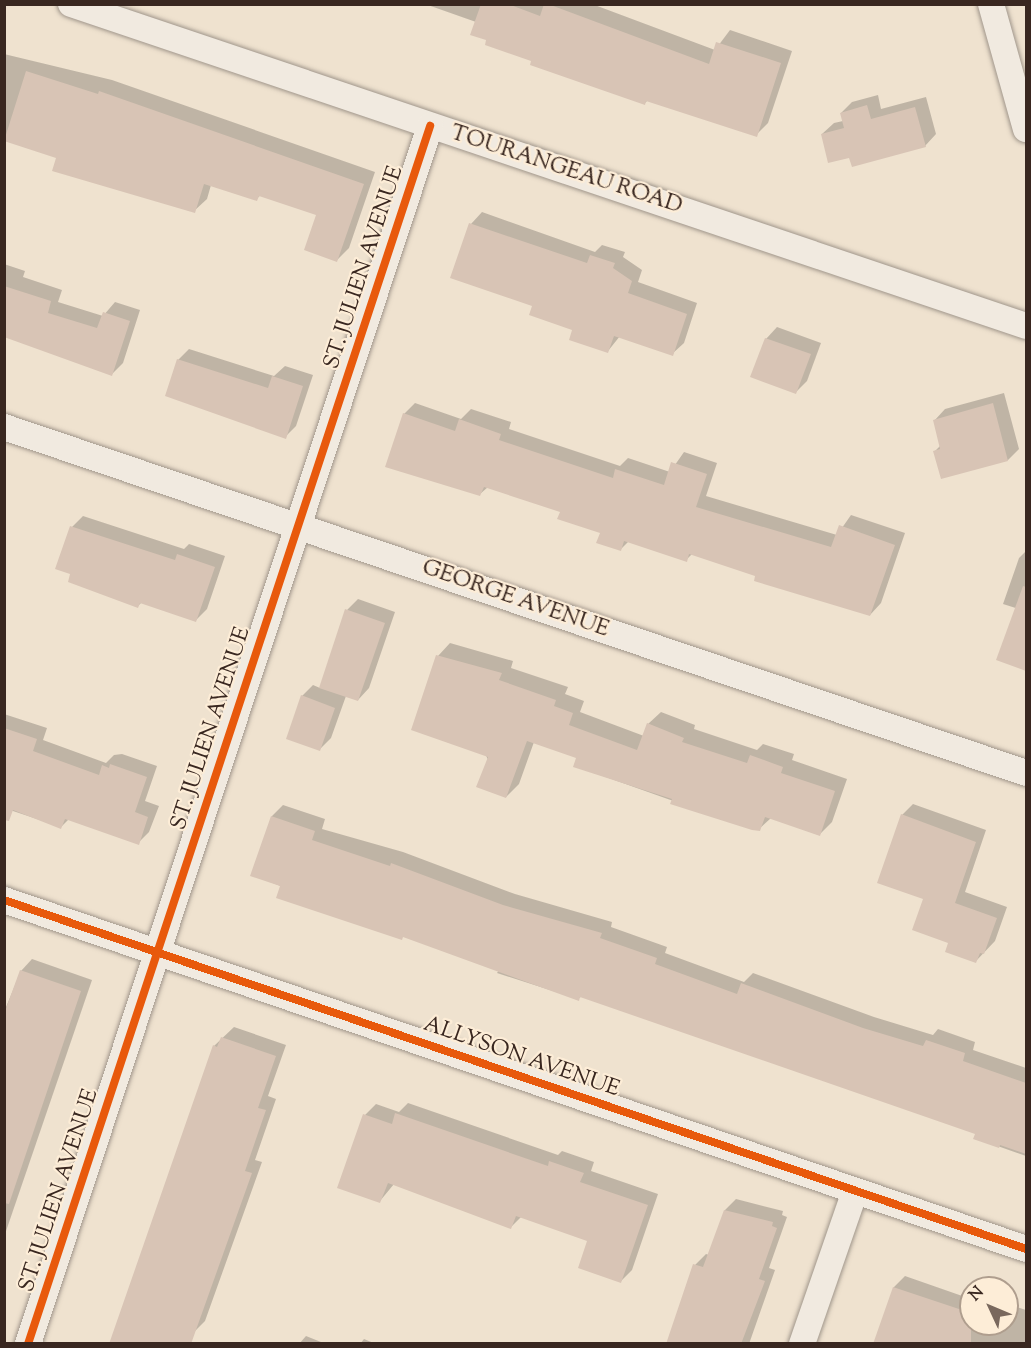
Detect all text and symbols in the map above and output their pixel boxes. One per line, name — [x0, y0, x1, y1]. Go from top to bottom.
street label: TOURANGEAU ROAD — [447, 121, 685, 221]
street label: ST. JULIEN AVENUE — [320, 163, 410, 373]
street label: GEORGE AVENUE — [418, 556, 612, 644]
street label: ST. JULIEN AVENUE — [167, 624, 257, 834]
street label: ALLYSON AVENUE — [420, 1012, 622, 1104]
street label: ST. JULIEN AVENUE — [15, 1086, 105, 1296]
north arrow — [959, 1276, 1019, 1336]
text: N — [964, 1282, 990, 1307]

